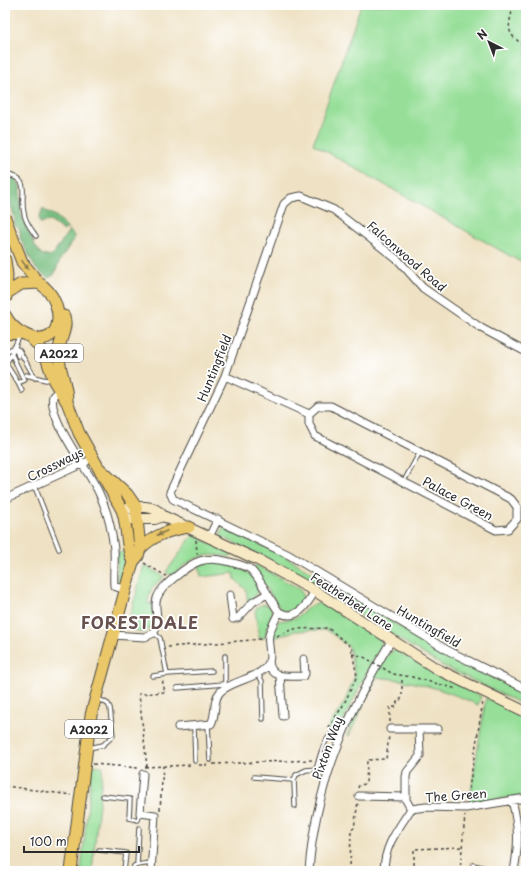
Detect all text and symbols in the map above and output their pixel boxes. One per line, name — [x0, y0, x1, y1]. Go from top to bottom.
north arrow — [469, 22, 509, 62]
text: N — [473, 25, 491, 43]
street label: Falconwood Road — [363, 216, 451, 296]
one-way arrow — [21, 260, 29, 270]
street label: Huntingfield — [192, 332, 236, 404]
road number: A2022 — [35, 344, 83, 362]
street label: Crossways — [24, 442, 87, 485]
street label: Palace Green — [419, 472, 497, 524]
one-way arrow — [156, 531, 168, 537]
street label: Featherbed Lane — [307, 568, 397, 635]
street label: Huntingfield — [394, 601, 464, 651]
district label: FORESTDALE — [81, 610, 199, 634]
street label: Pixton Way — [307, 714, 347, 782]
road number: A2022 — [65, 720, 113, 738]
street label: The Green — [425, 784, 487, 806]
scale bar — [24, 828, 139, 854]
text: 100 m — [30, 832, 67, 850]

